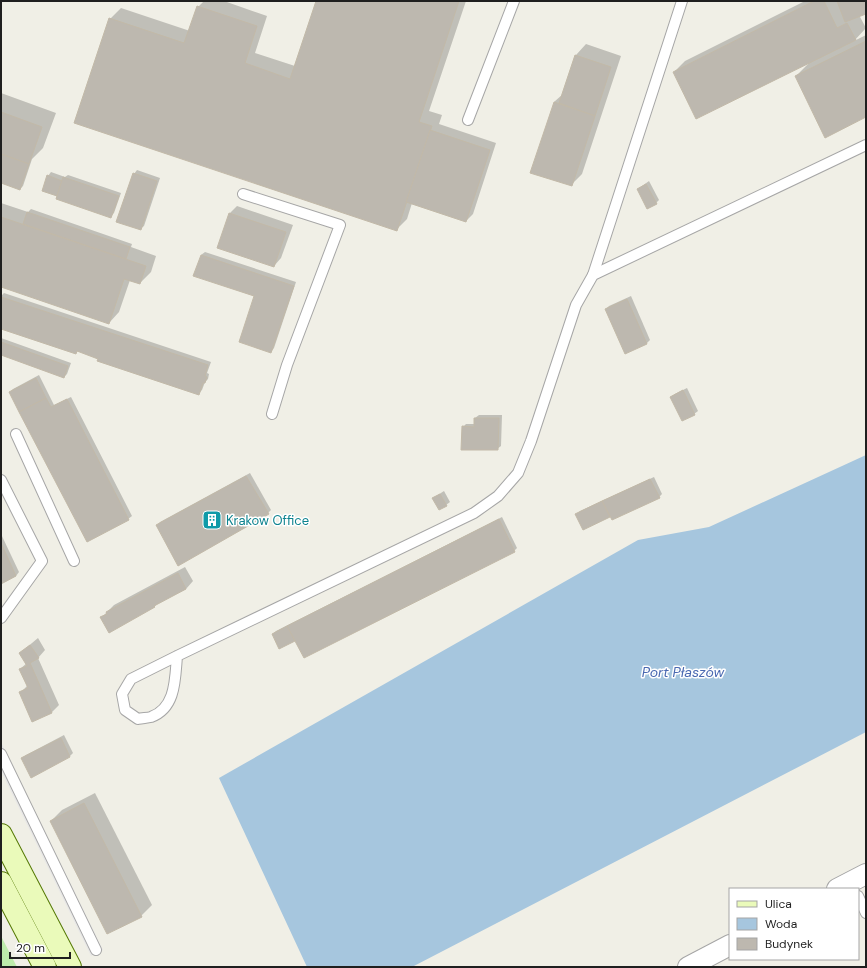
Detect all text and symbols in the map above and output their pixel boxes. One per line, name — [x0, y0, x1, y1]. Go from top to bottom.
building icon: Krakow Office — [201, 509, 223, 531]
place label: Krakow Office — [226, 512, 309, 529]
water label: Port Płaszów — [642, 663, 725, 681]
legend — [729, 888, 859, 960]
text: Ulica — [765, 896, 792, 912]
text: Woda — [765, 916, 797, 932]
scale bar — [10, 934, 70, 960]
text: Budynek — [765, 936, 813, 952]
text: 20 m — [16, 940, 45, 956]

